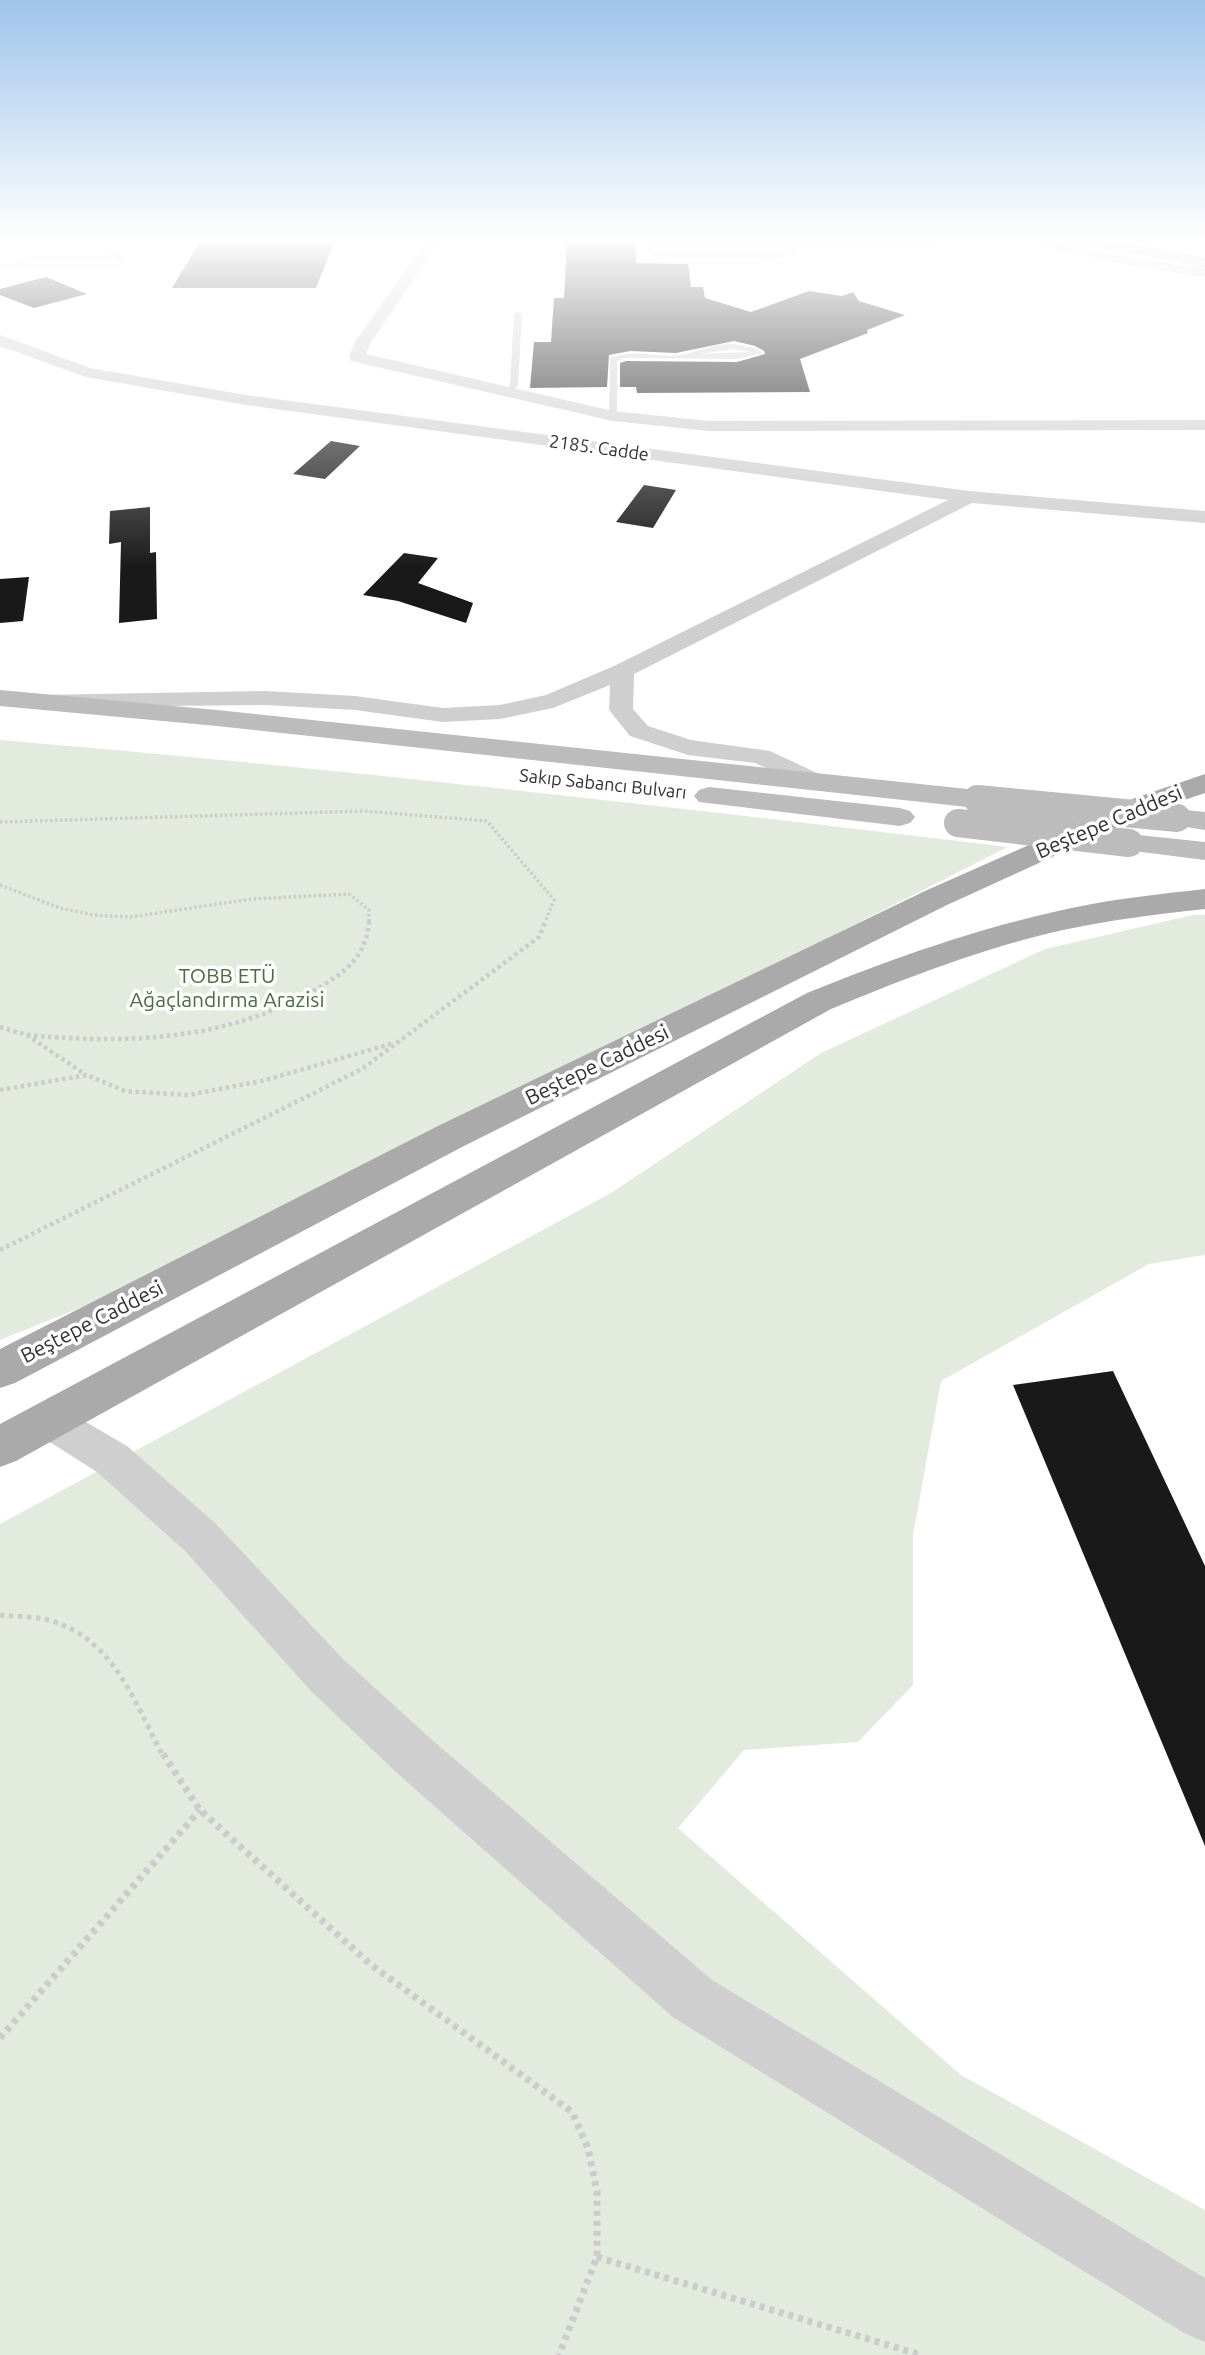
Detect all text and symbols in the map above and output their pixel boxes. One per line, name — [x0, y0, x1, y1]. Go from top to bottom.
street label: 2185. Cadde — [548, 430, 650, 466]
street label: Sakıp Sabancı Bulvarı — [518, 764, 688, 804]
street label: Beştepe Caddesi — [1032, 780, 1186, 864]
park label: TOBB ETÜ Ağaçlandırma Arazisi — [129, 963, 325, 1013]
street label: Beştepe Caddesi — [521, 1019, 673, 1111]
street label: Beştepe Caddesi — [17, 1275, 167, 1369]

